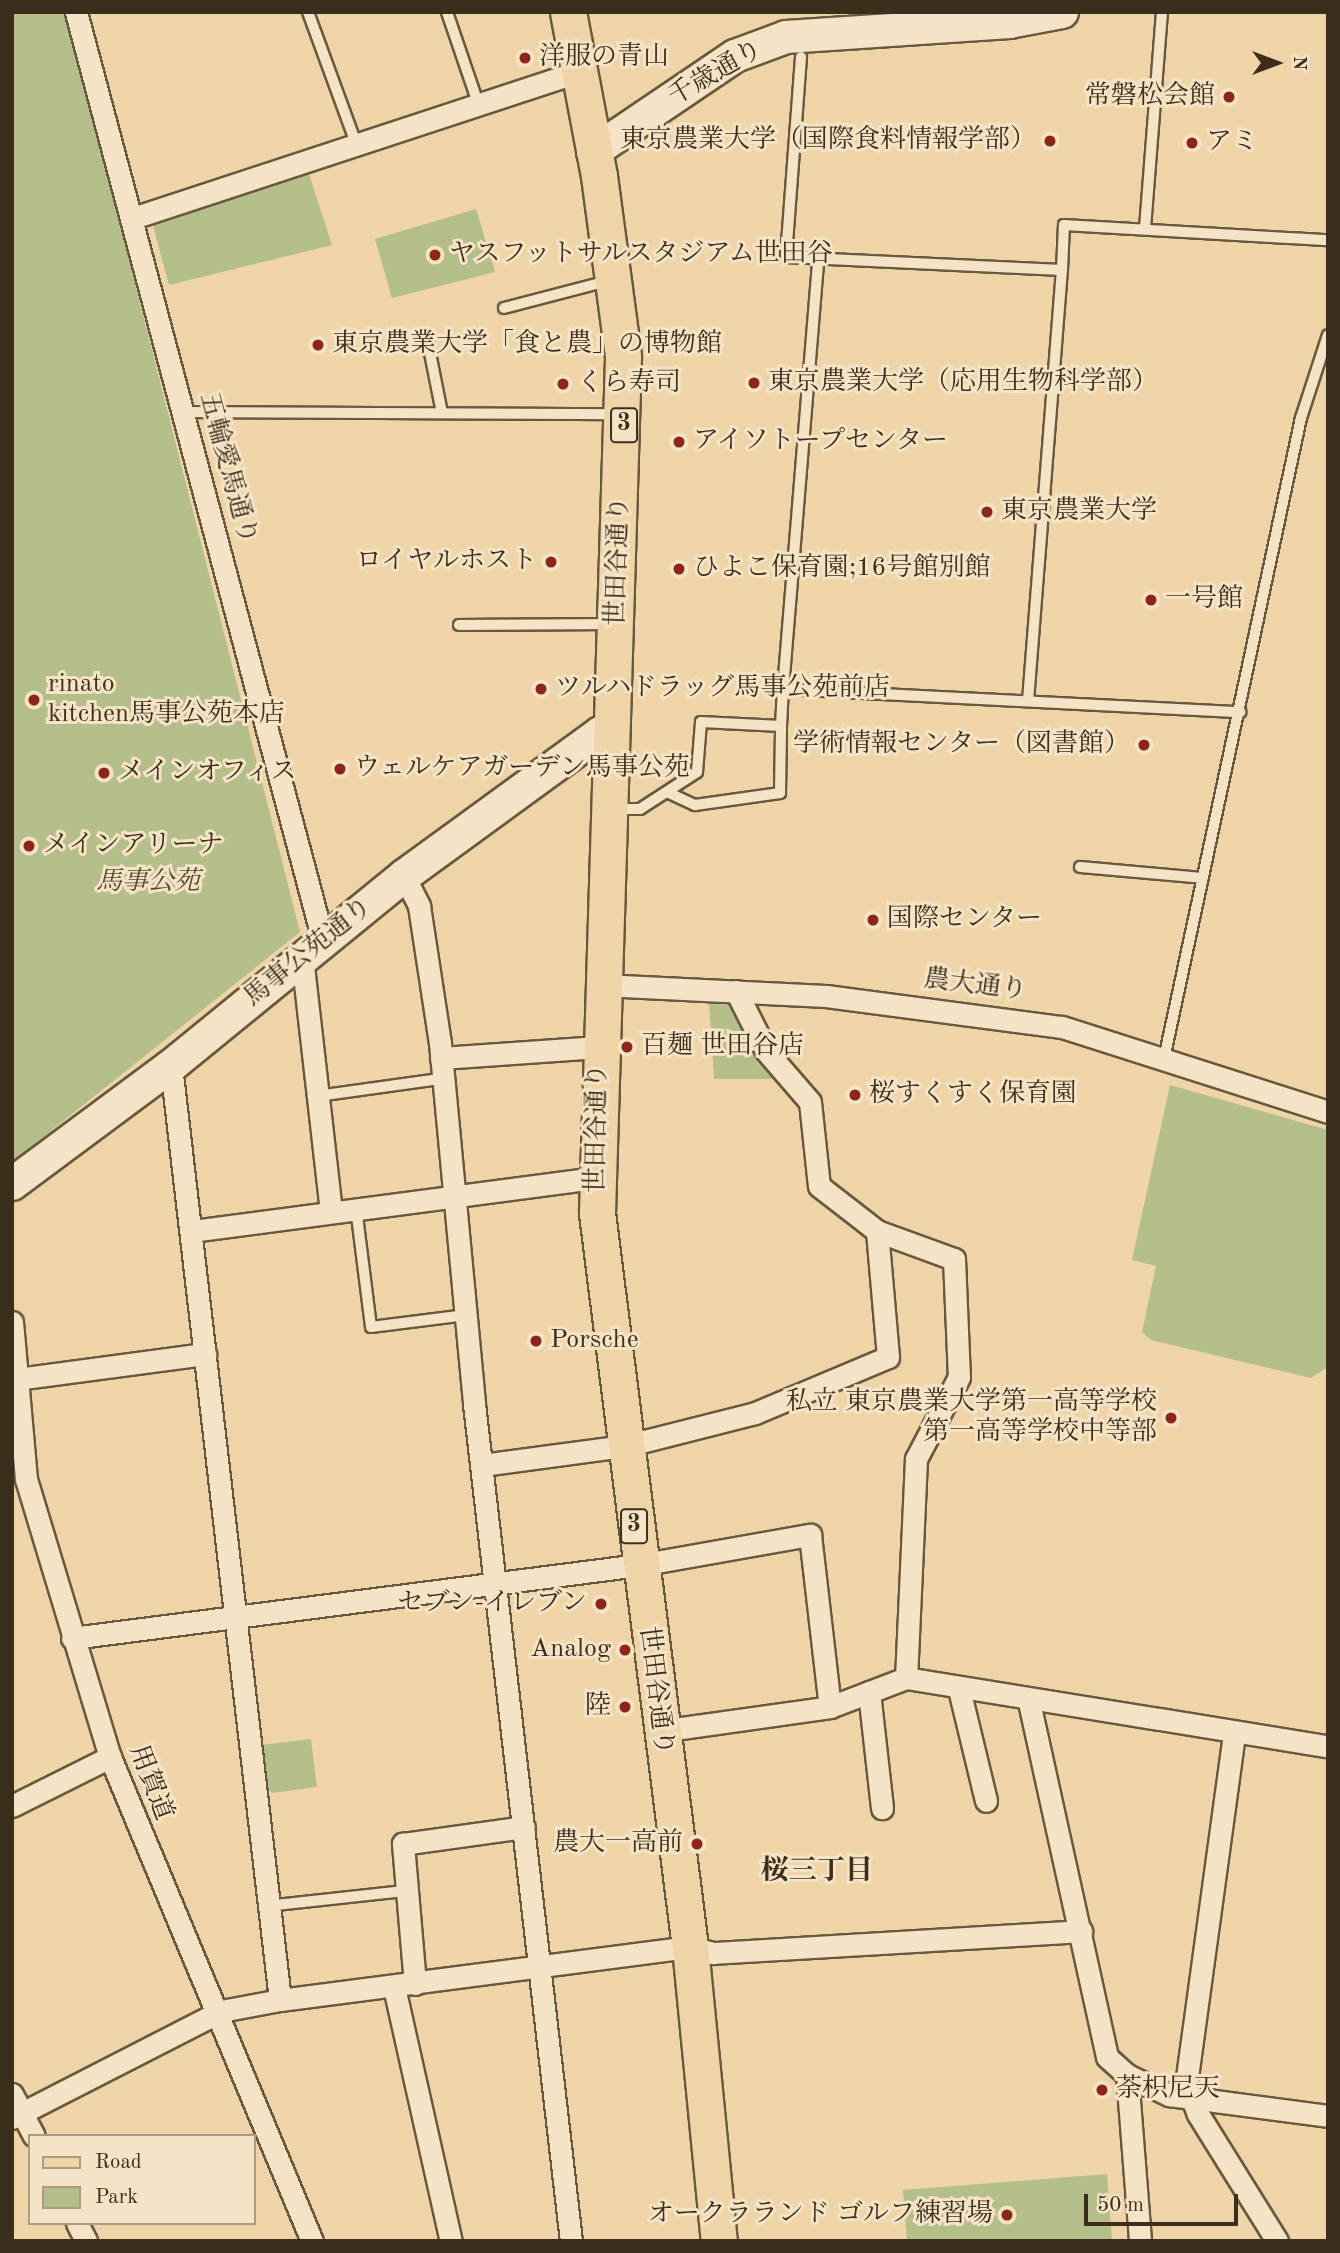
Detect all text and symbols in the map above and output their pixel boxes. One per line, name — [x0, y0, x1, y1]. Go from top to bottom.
north arrow — [1242, 28, 1312, 98]
street label: 千歳通り — [663, 34, 769, 114]
place label: 洋服の青山 — [539, 42, 669, 74]
marker: 洋服の青山 — [517, 50, 533, 66]
text: N — [1289, 56, 1308, 70]
place label: 常磐松会館 — [1085, 81, 1215, 113]
marker: 常磐松会館 — [1221, 89, 1237, 105]
place label: 東京農業大学（国際食料情報学部） — [620, 125, 1036, 157]
place label: アミ — [1206, 127, 1258, 159]
marker: 東京農業大学（国際食料情報学部） — [1042, 133, 1058, 149]
marker: アミ — [1184, 135, 1200, 151]
place label: ヤスフットサルスタジアム世田谷 — [449, 239, 839, 271]
marker: ヤスフットサルスタジアム世田谷 — [427, 247, 443, 263]
place label: 東京農業大学「食と農」の博物館 — [332, 329, 722, 361]
marker: 東京農業大学「食と農」の博物館 — [310, 337, 326, 353]
place label: 東京農業大学（応用生物科学部） — [768, 367, 1158, 399]
place label: くら寿司 — [577, 368, 681, 400]
marker: 東京農業大学（応用生物科学部） — [746, 375, 762, 391]
marker: くら寿司 — [555, 376, 571, 392]
street label: 五輪愛馬通り — [192, 390, 262, 548]
road number: 3 — [610, 404, 638, 446]
place label: アイソトープセンター — [693, 426, 953, 458]
marker: アイソトープセンター — [671, 434, 687, 450]
street label: 世田谷通り — [601, 495, 637, 627]
place label: 東京農業大学 — [1001, 496, 1157, 528]
marker: 東京農業大学 — [979, 504, 995, 520]
place label: ロイヤルホスト — [355, 546, 537, 578]
place label: ひよこ保育園;16号館別館 — [693, 553, 990, 585]
marker: ロイヤルホスト — [543, 554, 559, 570]
marker: ひよこ保育園;16号館別館 — [671, 561, 687, 577]
place label: 一号館 — [1165, 584, 1243, 616]
marker: 一号館 — [1143, 592, 1159, 608]
place label: rinato kitchen馬事公苑本店 — [48, 669, 285, 730]
place label: ツルハドラッグ馬事公苑前店 — [555, 673, 893, 705]
marker: ツルハドラッグ馬事公苑前店 — [533, 681, 549, 697]
marker: rinato kitchen馬事公苑本店 — [26, 692, 42, 708]
place label: 学術情報センター（図書館） — [792, 729, 1130, 761]
marker: 学術情報センター（図書館） — [1136, 737, 1152, 753]
place label: ウェルケアガーデン馬事公苑 — [354, 753, 692, 785]
place label: メインオフィス — [118, 757, 300, 789]
marker: ウェルケアガーデン馬事公苑 — [332, 761, 348, 777]
marker: メインオフィス — [96, 765, 112, 781]
place label: メインアリーナ — [43, 830, 225, 862]
marker: メインアリーナ — [21, 838, 37, 854]
park label: 馬事公苑 — [96, 867, 200, 899]
street label: 馬事公苑通り — [239, 892, 379, 1014]
place label: 国際センター — [887, 904, 1043, 936]
marker: 国際センター — [865, 912, 881, 928]
street label: 農大通り — [921, 964, 1029, 1008]
place label: 百麺 世田谷店 — [641, 1031, 804, 1063]
marker: 百麺 世田谷店 — [619, 1039, 635, 1055]
street label: 世田谷通り — [581, 1063, 615, 1193]
place label: 桜すくすく保育園 — [869, 1079, 1077, 1111]
marker: 桜すくすく保育園 — [847, 1087, 863, 1103]
place label: Porsche — [550, 1325, 639, 1357]
marker: Porsche — [528, 1333, 544, 1349]
place label: 私立 東京農業大学第一高等学校 第一高等学校中等部 — [786, 1387, 1157, 1448]
marker: 私立 東京農業大学第一高等学校 第一高等学校中等部 — [1163, 1410, 1179, 1426]
road number: 3 — [620, 1506, 648, 1546]
place label: セブン-イレブン — [395, 1588, 587, 1620]
marker: セブン-イレブン — [593, 1596, 609, 1612]
street label: 世田谷通り — [632, 1625, 678, 1757]
place label: Analog — [530, 1634, 611, 1666]
marker: Analog — [617, 1642, 633, 1658]
place label: 陸 — [585, 1691, 611, 1723]
marker: 陸 — [617, 1699, 633, 1715]
street label: 用賀道 — [121, 1741, 179, 1825]
place label: 農大一高前 — [553, 1828, 683, 1860]
marker: 農大一高前 — [689, 1836, 705, 1852]
district label: 桜三丁目 — [761, 1855, 873, 1889]
place label: 荼枳尼天 — [1116, 2074, 1220, 2106]
marker: 荼枳尼天 — [1094, 2082, 1110, 2098]
legend — [28, 2134, 256, 2225]
text: Road — [95, 2152, 142, 2173]
scale bar — [1088, 2180, 1242, 2224]
text: Park — [95, 2187, 138, 2208]
text: 50 m — [1097, 2195, 1144, 2216]
place label: オークラランド ゴルフ練習場 — [648, 2199, 993, 2231]
marker: オークラランド ゴルフ練習場 — [999, 2207, 1015, 2223]

